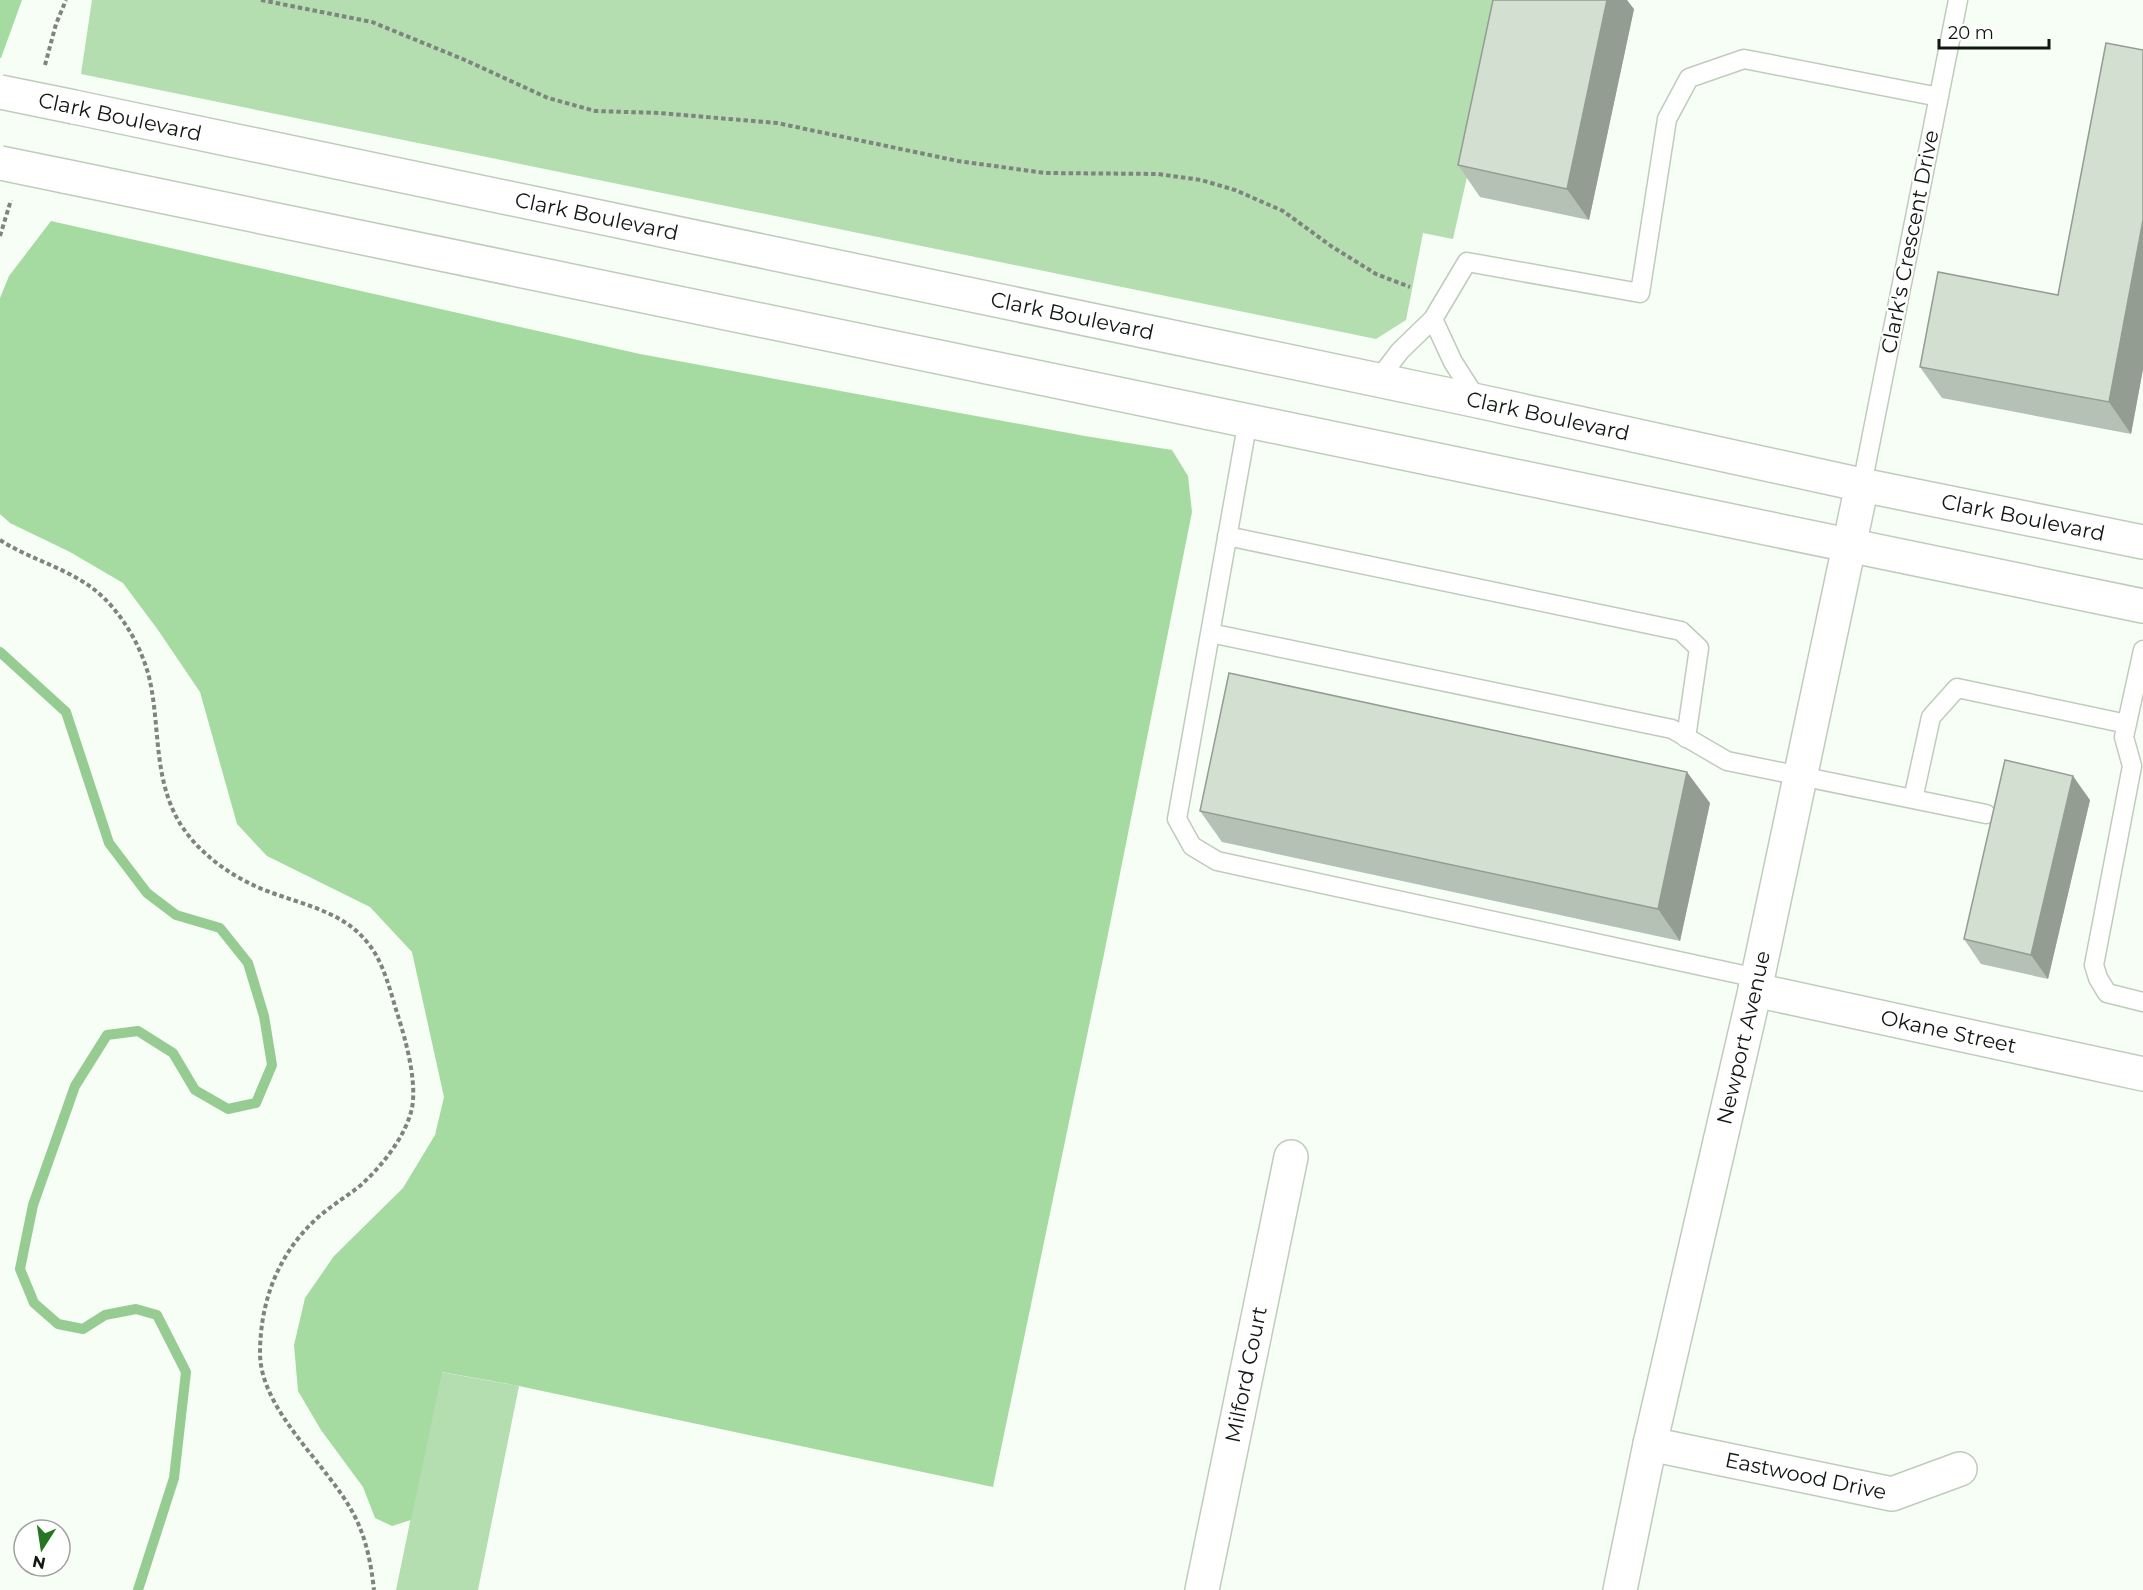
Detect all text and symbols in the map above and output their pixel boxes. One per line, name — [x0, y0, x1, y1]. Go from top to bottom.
scale bar — [1939, 12, 2048, 50]
text: 20 m — [1948, 22, 1994, 44]
street label: Clark Boulevard — [36, 87, 204, 146]
street label: Clark's Crescent Drive — [1876, 128, 1943, 356]
street label: Clark Boulevard — [513, 187, 681, 245]
street label: Clark Boulevard — [988, 286, 1156, 345]
street label: Clark Boulevard — [1464, 386, 1632, 446]
street label: Clark Boulevard — [1939, 488, 2107, 546]
street label: Newport Avenue — [1711, 948, 1775, 1127]
street label: Okane Street — [1878, 1005, 2019, 1058]
street label: Milford Court — [1220, 1304, 1272, 1445]
street label: Eastwood Drive — [1723, 1447, 1889, 1505]
north arrow — [12, 1518, 72, 1578]
text: N — [31, 1552, 47, 1573]

